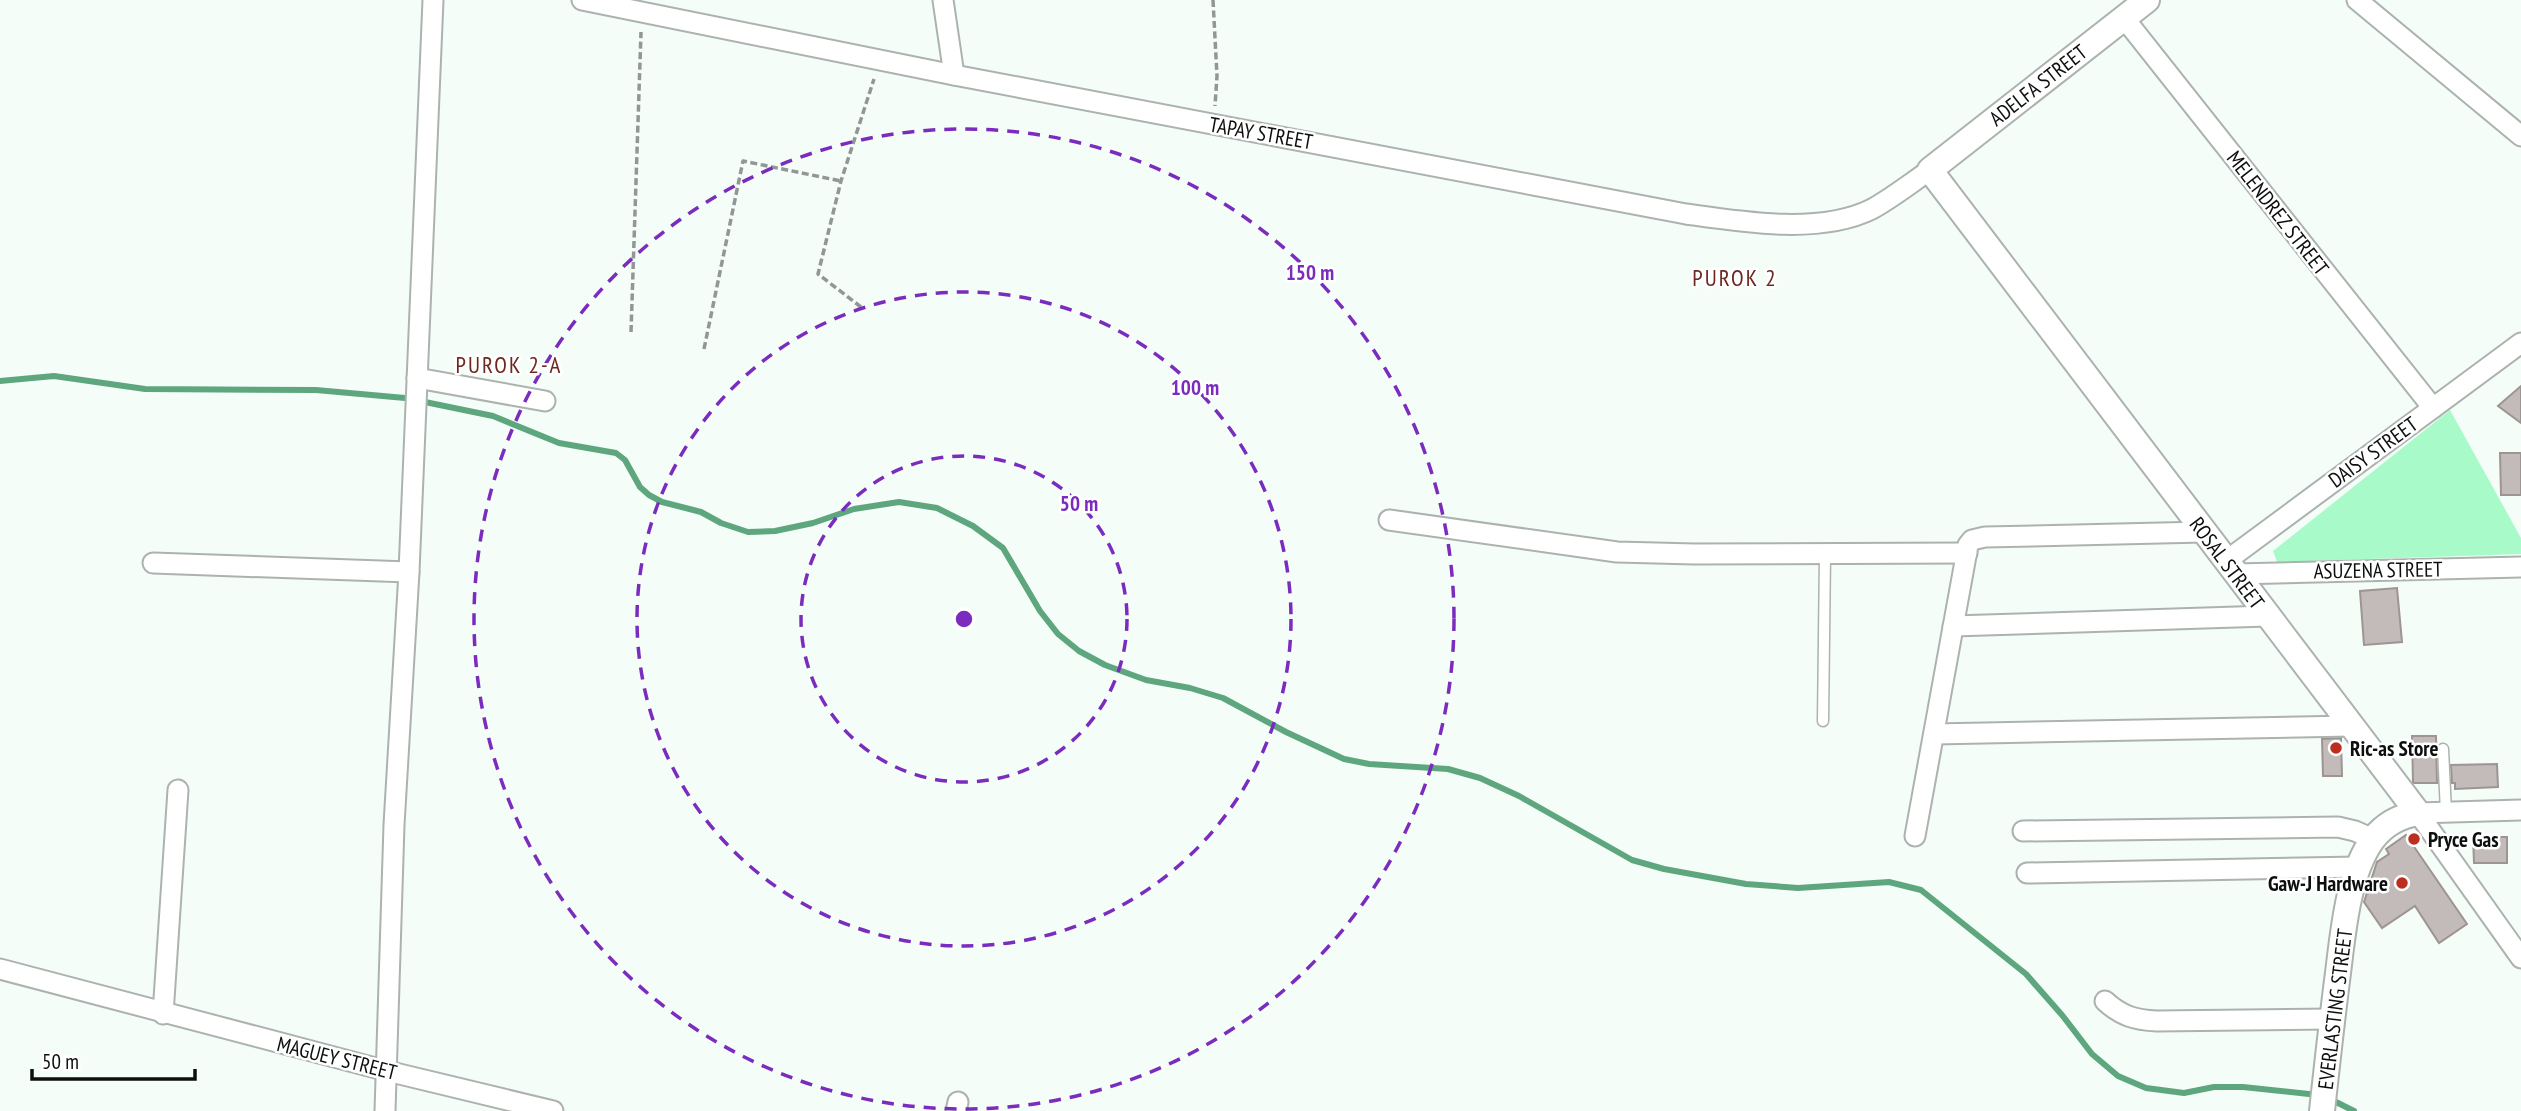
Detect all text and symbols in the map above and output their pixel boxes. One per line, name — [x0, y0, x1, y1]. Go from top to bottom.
street label: ADELFA STREET — [1984, 38, 2093, 132]
street label: TAPAY STREET — [1207, 111, 1315, 155]
street label: MELENDREZ STREET — [2221, 145, 2335, 281]
text: 150 m — [1286, 259, 1334, 286]
district label: PUROK 2 — [1692, 263, 1778, 292]
district label: PUROK 2-A — [456, 350, 562, 379]
text: 100 m — [1171, 374, 1219, 401]
street label: DAISY STREET — [2323, 410, 2423, 493]
text: 50 m — [1060, 490, 1098, 517]
street label: ROSAL STREET — [2184, 512, 2271, 615]
street label: ASUZENA STREET — [2313, 555, 2443, 585]
centre of rings — [952, 607, 976, 631]
place label: Ric-as Store — [2350, 735, 2438, 762]
marker: Ric-as Store — [2328, 740, 2344, 756]
place label: Pryce Gas — [2428, 826, 2499, 853]
marker: Pryce Gas — [2406, 831, 2422, 847]
place label: Gaw-J Hardware — [2268, 870, 2388, 897]
marker: Gaw-J Hardware — [2394, 875, 2410, 891]
street label: EVERLASTING STREET — [2312, 926, 2358, 1091]
street label: MAGUEY STREET — [274, 1030, 400, 1086]
scale bar — [32, 1038, 194, 1082]
text: 50 m — [42, 1048, 79, 1075]

